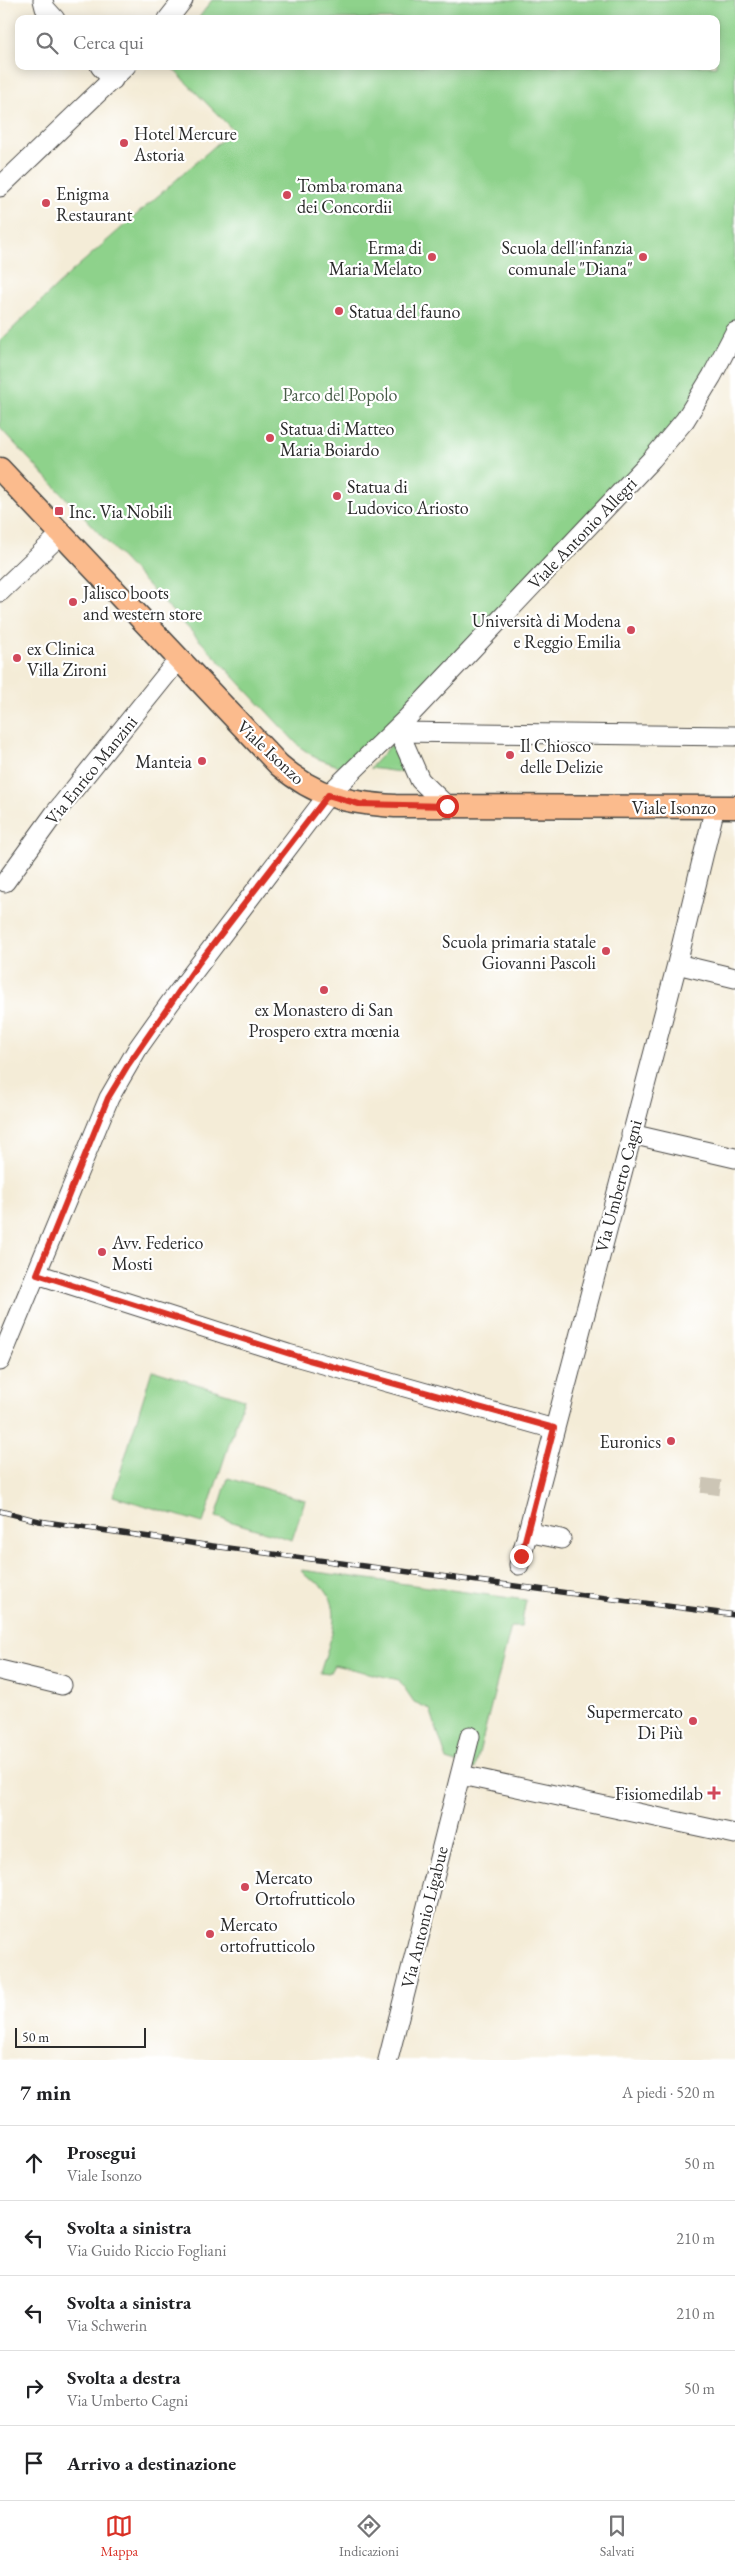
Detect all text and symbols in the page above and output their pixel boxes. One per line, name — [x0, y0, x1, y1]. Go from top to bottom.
search box — [15, 15, 720, 70]
icon: search — [33, 29, 61, 57]
text: Cerca qui — [73, 30, 144, 55]
place label: Hotel Mercure Astoria — [133, 122, 237, 166]
marker: Hotel Mercure Astoria — [118, 137, 130, 149]
place label: Tomba romana dei Concordii — [297, 174, 403, 218]
place label: Enigma Restaurant — [56, 182, 133, 226]
marker: Tomba romana dei Concordii — [281, 189, 293, 201]
marker: Enigma Restaurant — [40, 197, 52, 209]
place label: Erma di Maria Melato — [329, 236, 423, 280]
place label: Scuola dell'infanzia comunale "Diana" — [501, 236, 634, 280]
marker: Erma di Maria Melato — [426, 251, 438, 263]
marker: Scuola dell'infanzia comunale "Diana" — [637, 251, 649, 263]
place label: Statua del fauno — [349, 300, 461, 323]
marker: Statua del fauno — [333, 305, 345, 317]
park label: Parco del Popolo — [283, 383, 398, 406]
place label: Statua di Matteo Maria Boiardo — [280, 417, 394, 461]
marker: Statua di Matteo Maria Boiardo — [264, 432, 276, 444]
street label: Viale Antonio Allegri — [522, 472, 642, 594]
place label: Statua di Ludovico Ariosto — [347, 475, 469, 519]
marker: Statua di Ludovico Ariosto — [331, 490, 343, 502]
place label: Inc. Via Nobili — [69, 500, 173, 523]
marker: Inc. Via Nobili — [53, 505, 65, 517]
place label: Jalisco boots and western store — [81, 581, 202, 625]
marker: Jalisco boots and western store — [67, 596, 79, 608]
place label: Università di Modena e Reggio Emilia — [472, 609, 622, 653]
marker: Università di Modena e Reggio Emilia — [625, 624, 637, 636]
place label: ex Clinica Villa Zironi — [27, 637, 107, 681]
marker: ex Clinica Villa Zironi — [11, 652, 23, 664]
street label: Via Enrico Manzini — [40, 710, 143, 829]
street label: Viale Isonzo — [232, 715, 310, 789]
place label: Il Chiosco delle Delizie — [520, 734, 603, 778]
marker: Il Chiosco delle Delizie — [504, 749, 516, 761]
place label: Manteia — [135, 750, 193, 773]
marker: Manteia — [196, 755, 208, 767]
route start — [436, 795, 459, 818]
street label: Viale Isonzo — [632, 796, 716, 819]
place label: Scuola primaria statale Giovanni Pascoli — [442, 930, 597, 974]
marker: Scuola primaria statale Giovanni Pascoli — [600, 945, 612, 957]
marker: ex Monastero di San Prospero extra mœnia — [318, 984, 330, 996]
place label: ex Monastero di San Prospero extra mœnia — [248, 998, 400, 1042]
street label: Via Umberto Cagni — [589, 1117, 647, 1255]
place label: Avv. Federico Mosti — [111, 1231, 203, 1275]
marker: Avv. Federico Mosti — [96, 1246, 108, 1258]
place label: Euronics — [599, 1430, 661, 1453]
marker: Euronics — [665, 1435, 677, 1447]
route end — [510, 1545, 533, 1568]
place label: Supermercato Di Più — [587, 1700, 684, 1744]
marker: Supermercato Di Più — [687, 1715, 699, 1727]
place label: Fisiomedilab — [615, 1782, 703, 1805]
marker: Fisiomedilab — [707, 1786, 721, 1800]
street label: Via Antonio Ligabue — [395, 1844, 453, 1990]
place label: Mercato Ortofrutticolo — [255, 1866, 355, 1910]
marker: Mercato Ortofrutticolo — [239, 1881, 251, 1893]
place label: Mercato ortofrutticolo — [220, 1913, 315, 1957]
marker: Mercato ortofrutticolo — [204, 1928, 216, 1940]
scale bar — [15, 2025, 146, 2048]
text: 50 m — [22, 2028, 49, 2046]
text: 7 min — [20, 2079, 71, 2106]
text: A piedi · 520 m — [622, 2082, 715, 2103]
text: Prosegui — [67, 2140, 136, 2165]
icon: ahead — [20, 2149, 48, 2177]
text: 50 m — [684, 2153, 715, 2174]
text: Viale Isonzo — [67, 2165, 142, 2186]
text: Svolta a sinistra — [67, 2215, 191, 2240]
icon: left — [20, 2224, 48, 2252]
text: 210 m — [676, 2228, 715, 2249]
text: Via Guido Riccio Fogliani — [67, 2240, 226, 2261]
text: Svolta a sinistra — [67, 2290, 191, 2315]
icon: left — [20, 2299, 48, 2327]
text: 210 m — [676, 2303, 715, 2324]
text: Via Schwerin — [67, 2315, 147, 2336]
text: Svolta a destra — [67, 2365, 181, 2390]
icon: right — [20, 2374, 48, 2402]
text: 50 m — [684, 2378, 715, 2399]
text: Via Umberto Cagni — [67, 2390, 188, 2411]
icon: arrive — [20, 2449, 48, 2477]
text: Arrivo a destinazione — [67, 2451, 236, 2476]
tab: Mappa — [100, 2512, 138, 2560]
tab: Indicazioni — [339, 2512, 399, 2560]
tab: Salvati — [600, 2512, 635, 2560]

